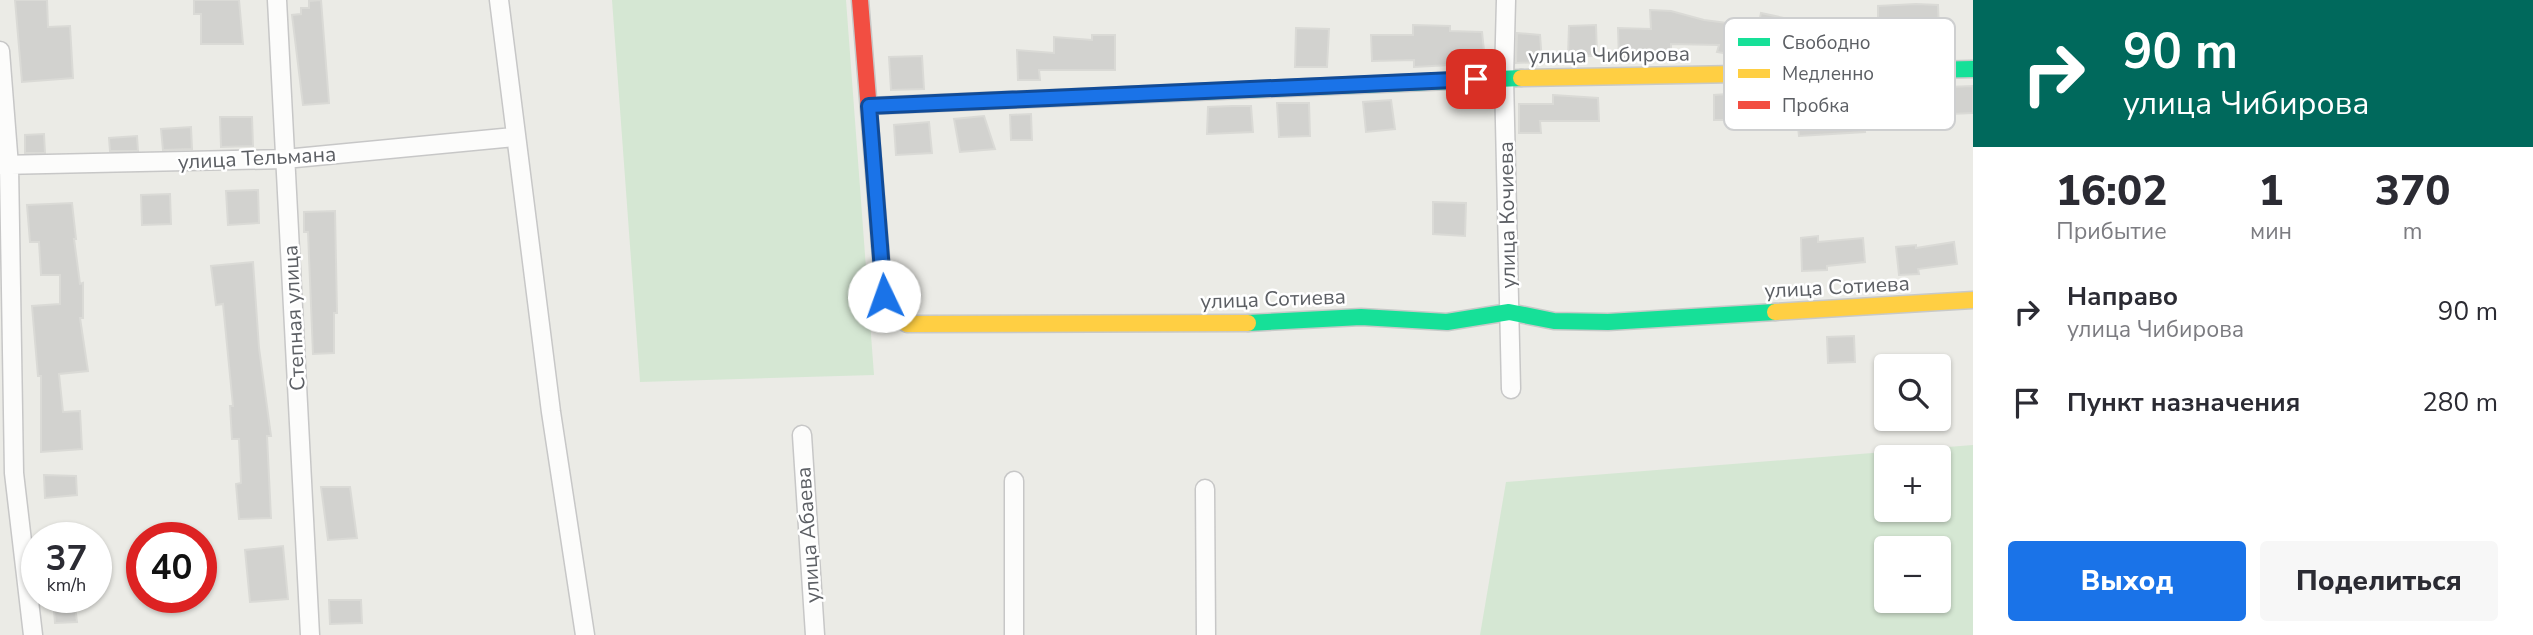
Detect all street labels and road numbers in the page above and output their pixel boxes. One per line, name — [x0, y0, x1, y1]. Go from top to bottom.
street label: улица Чибирова — [1528, 40, 1690, 70]
street label: улица Тельмана — [177, 140, 337, 176]
street label: улица Кочиева — [1492, 141, 1522, 289]
street label: Степная улица — [276, 244, 312, 392]
street label: улица Сотиева — [1764, 269, 1910, 305]
street label: улица Сотиева — [1200, 282, 1346, 316]
street label: улица Абаева — [789, 466, 827, 604]

